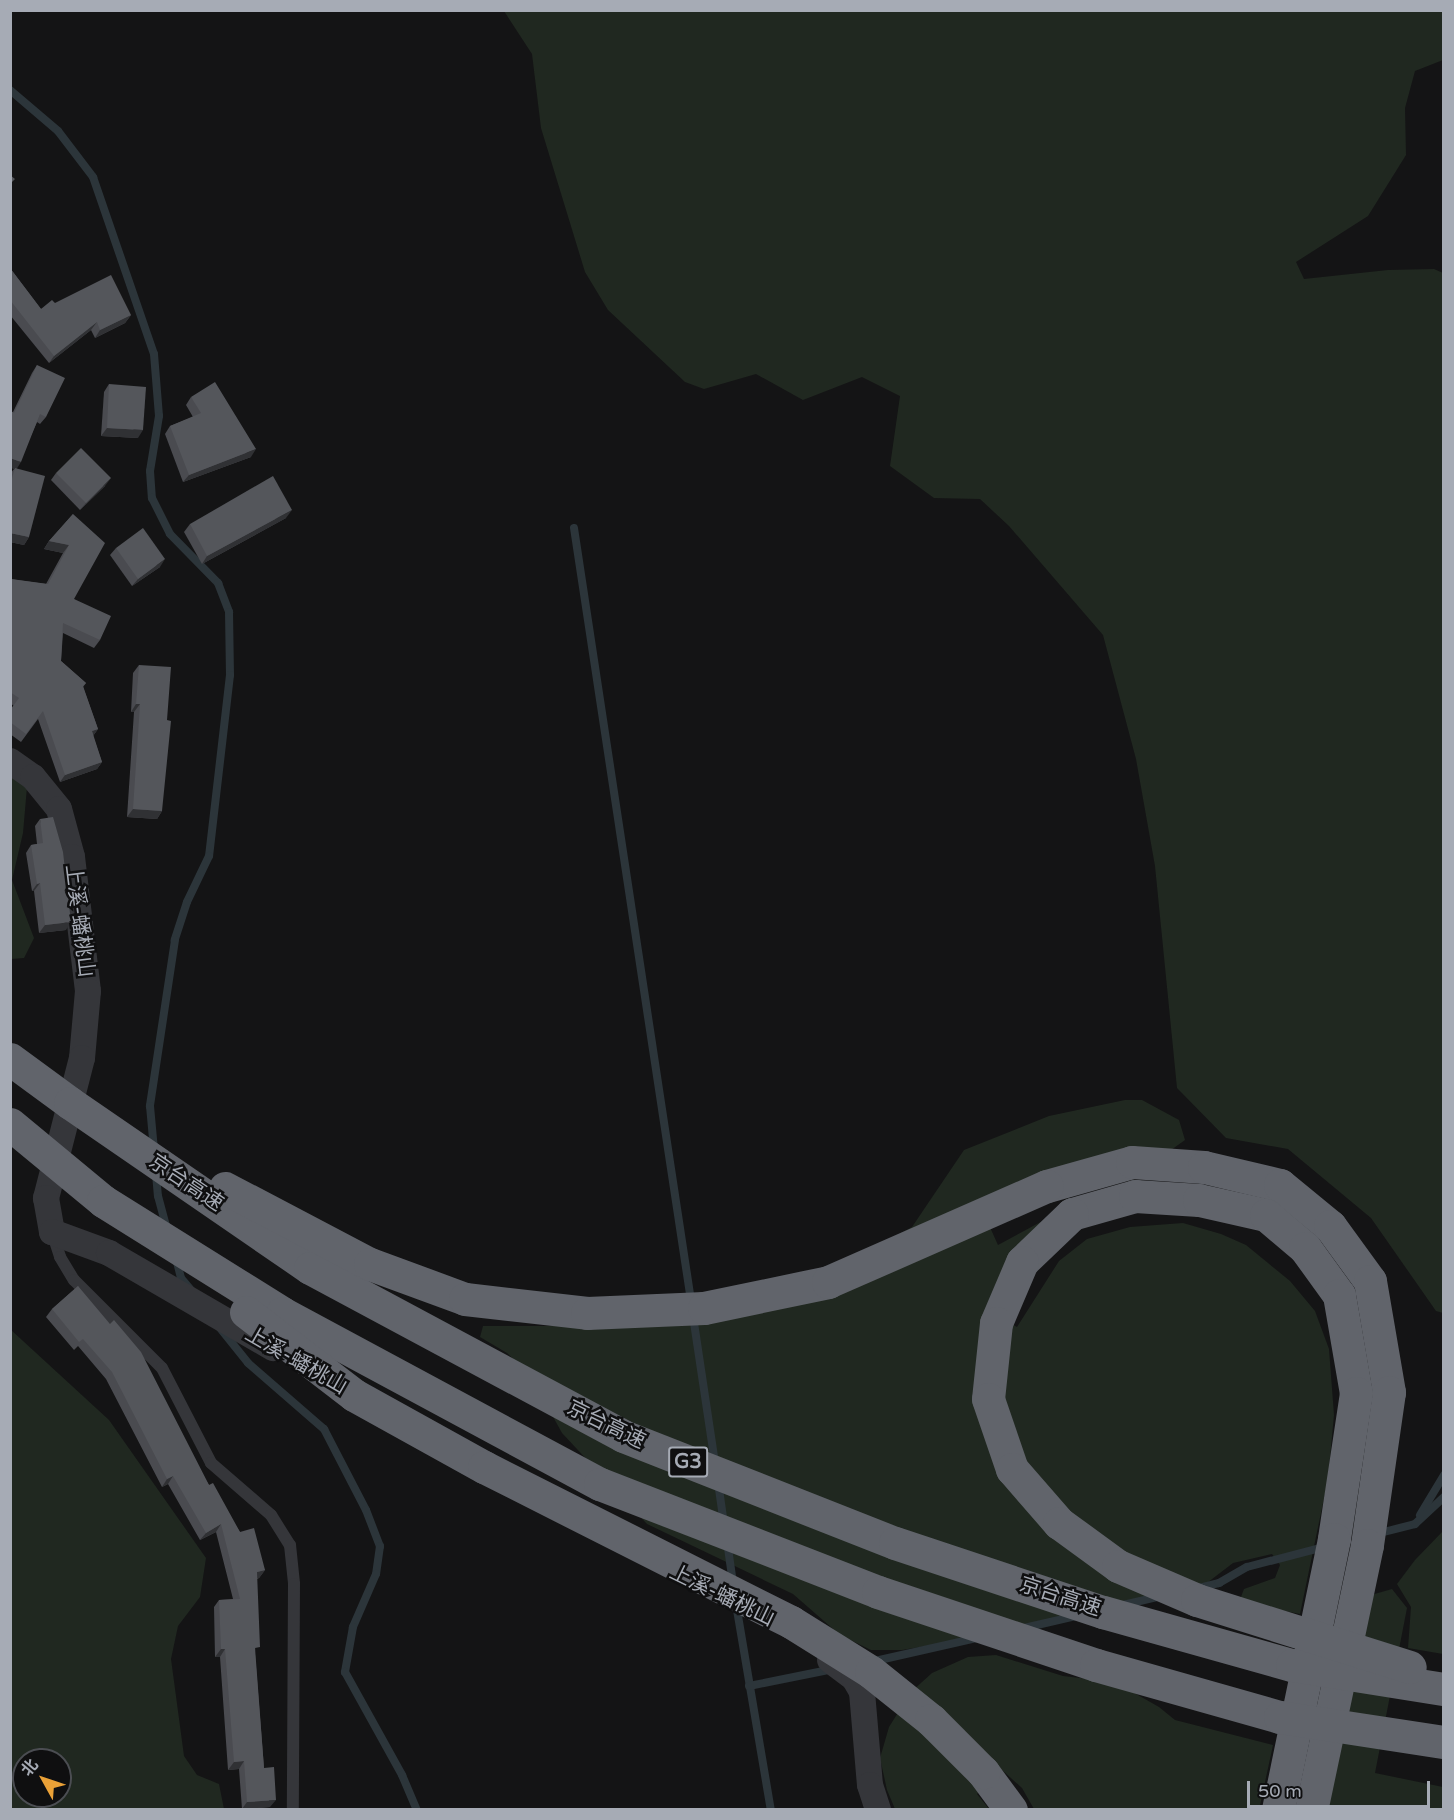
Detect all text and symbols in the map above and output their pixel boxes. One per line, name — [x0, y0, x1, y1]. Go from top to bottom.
street label: 上溪-蟠桃山 — [60, 863, 98, 979]
street label: 京台高速 — [144, 1149, 228, 1217]
street label: 上溪-蟠桃山 — [241, 1322, 351, 1400]
street label: 京台高速 — [563, 1395, 649, 1455]
road number: G3 — [667, 1445, 709, 1479]
street label: 上溪-蟠桃山 — [665, 1560, 779, 1632]
street label: 京台高速 — [1016, 1572, 1104, 1622]
north arrow — [12, 1748, 72, 1808]
text: 北 — [17, 1755, 43, 1780]
scale bar — [1250, 1769, 1433, 1807]
text: 50 m — [1258, 1780, 1302, 1802]

